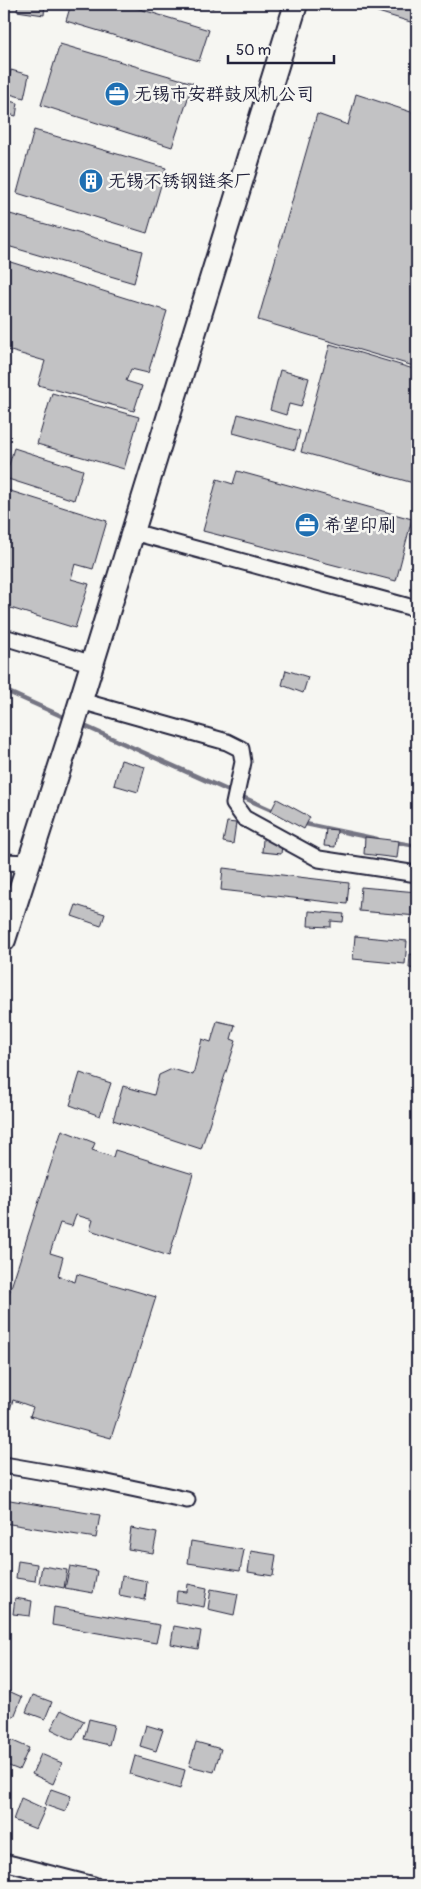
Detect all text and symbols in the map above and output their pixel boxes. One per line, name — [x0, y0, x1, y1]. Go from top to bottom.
scale bar — [228, 32, 335, 64]
text: 50 m — [236, 41, 271, 60]
office icon: 无锡市安群鼓风机公司 — [104, 81, 130, 107]
place label: 无锡市安群鼓风机公司 — [134, 83, 314, 106]
building icon: 无锡不锈钢链条厂 — [78, 168, 104, 194]
place label: 无锡不锈钢链条厂 — [108, 170, 252, 193]
office icon: 希望印刷 — [294, 512, 320, 538]
place label: 希望印刷 — [324, 514, 396, 537]

